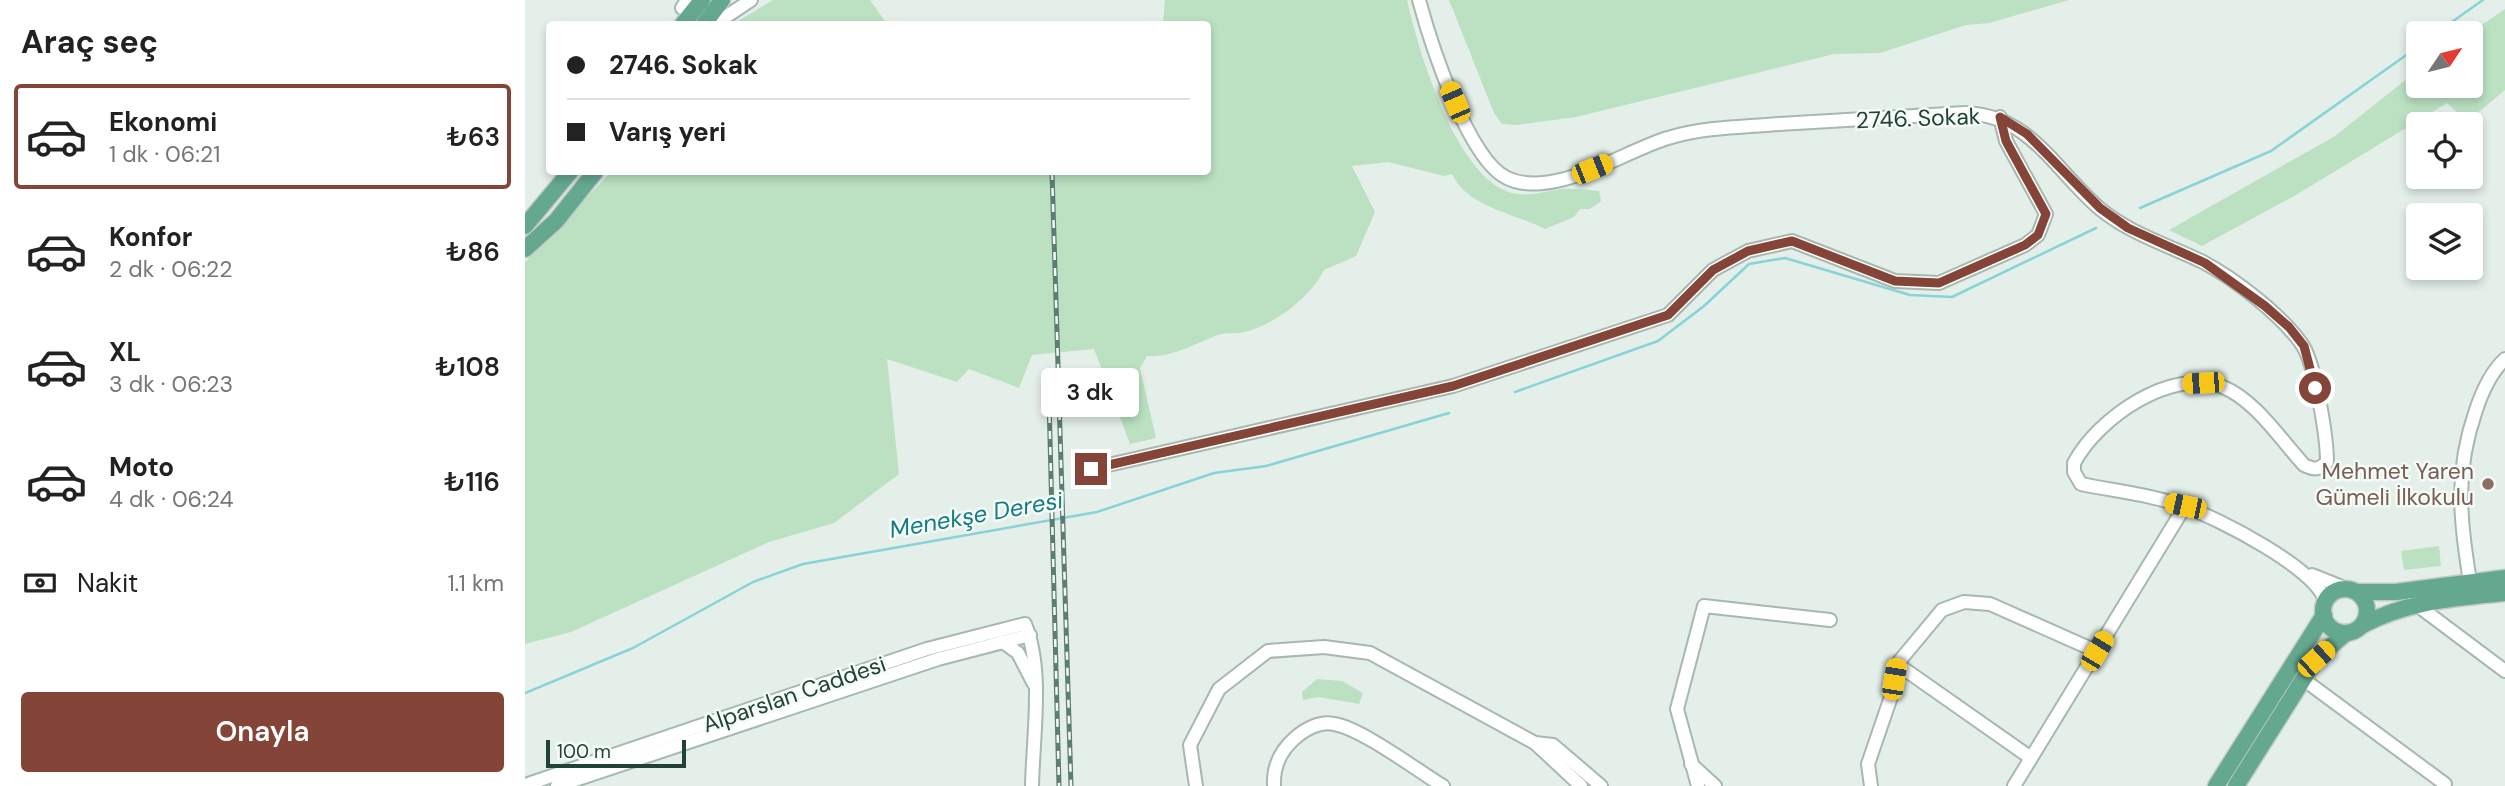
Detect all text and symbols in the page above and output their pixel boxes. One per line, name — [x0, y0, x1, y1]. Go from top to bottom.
text: Araç seç — [21, 21, 158, 63]
north arrow — [2406, 21, 2483, 98]
map controls — [2406, 21, 2483, 280]
text: 2746. Sokak — [609, 48, 758, 82]
car — [1438, 79, 1473, 125]
street label: 2746. Sokak — [1855, 101, 1981, 135]
icon: car — [25, 105, 88, 168]
text: Ekonomi — [109, 105, 217, 139]
button: locate — [2406, 112, 2483, 189]
text: Varış yeri — [609, 115, 726, 149]
text: ₺63 — [447, 120, 500, 154]
text: 1 dk · 06:21 — [109, 139, 220, 169]
car — [1569, 151, 1616, 187]
button: layers — [2406, 203, 2483, 280]
icon: car — [25, 220, 88, 283]
text: Konfor — [109, 220, 192, 254]
text: ₺86 — [446, 235, 500, 269]
text: 2 dk · 06:22 — [109, 254, 233, 284]
icon: car — [25, 335, 88, 398]
text: XL — [109, 335, 141, 369]
text: ₺108 — [435, 350, 500, 384]
callout: 3 dk — [1042, 368, 1140, 416]
text: 3 dk · 06:23 — [109, 369, 233, 399]
car — [2182, 371, 2225, 395]
route start — [2299, 372, 2331, 404]
text: 3 dk — [1066, 377, 1114, 407]
icon: car — [25, 450, 88, 513]
text: Moto — [109, 450, 174, 484]
route end — [1075, 453, 1107, 485]
place label: Mehmet Yaren Gümeli İlkokulu — [2315, 456, 2474, 512]
text: ₺116 — [444, 465, 500, 499]
marker: Mehmet Yaren Gümeli İlkokulu — [2480, 476, 2496, 492]
text: 4 dk · 06:24 — [109, 484, 234, 514]
water label: Menekşe Deresi — [887, 484, 1066, 545]
car — [2163, 491, 2208, 521]
icon: cash — [21, 564, 59, 602]
text: Nakit — [77, 566, 138, 600]
text: 1.1 km — [447, 568, 504, 598]
car — [2078, 628, 2117, 674]
car — [2294, 637, 2339, 681]
street label: Alparslan Caddesi — [698, 649, 890, 739]
car — [1881, 657, 1908, 701]
button: Onayla — [21, 692, 504, 772]
scale bar — [546, 737, 686, 769]
text: 100 m — [557, 739, 611, 764]

